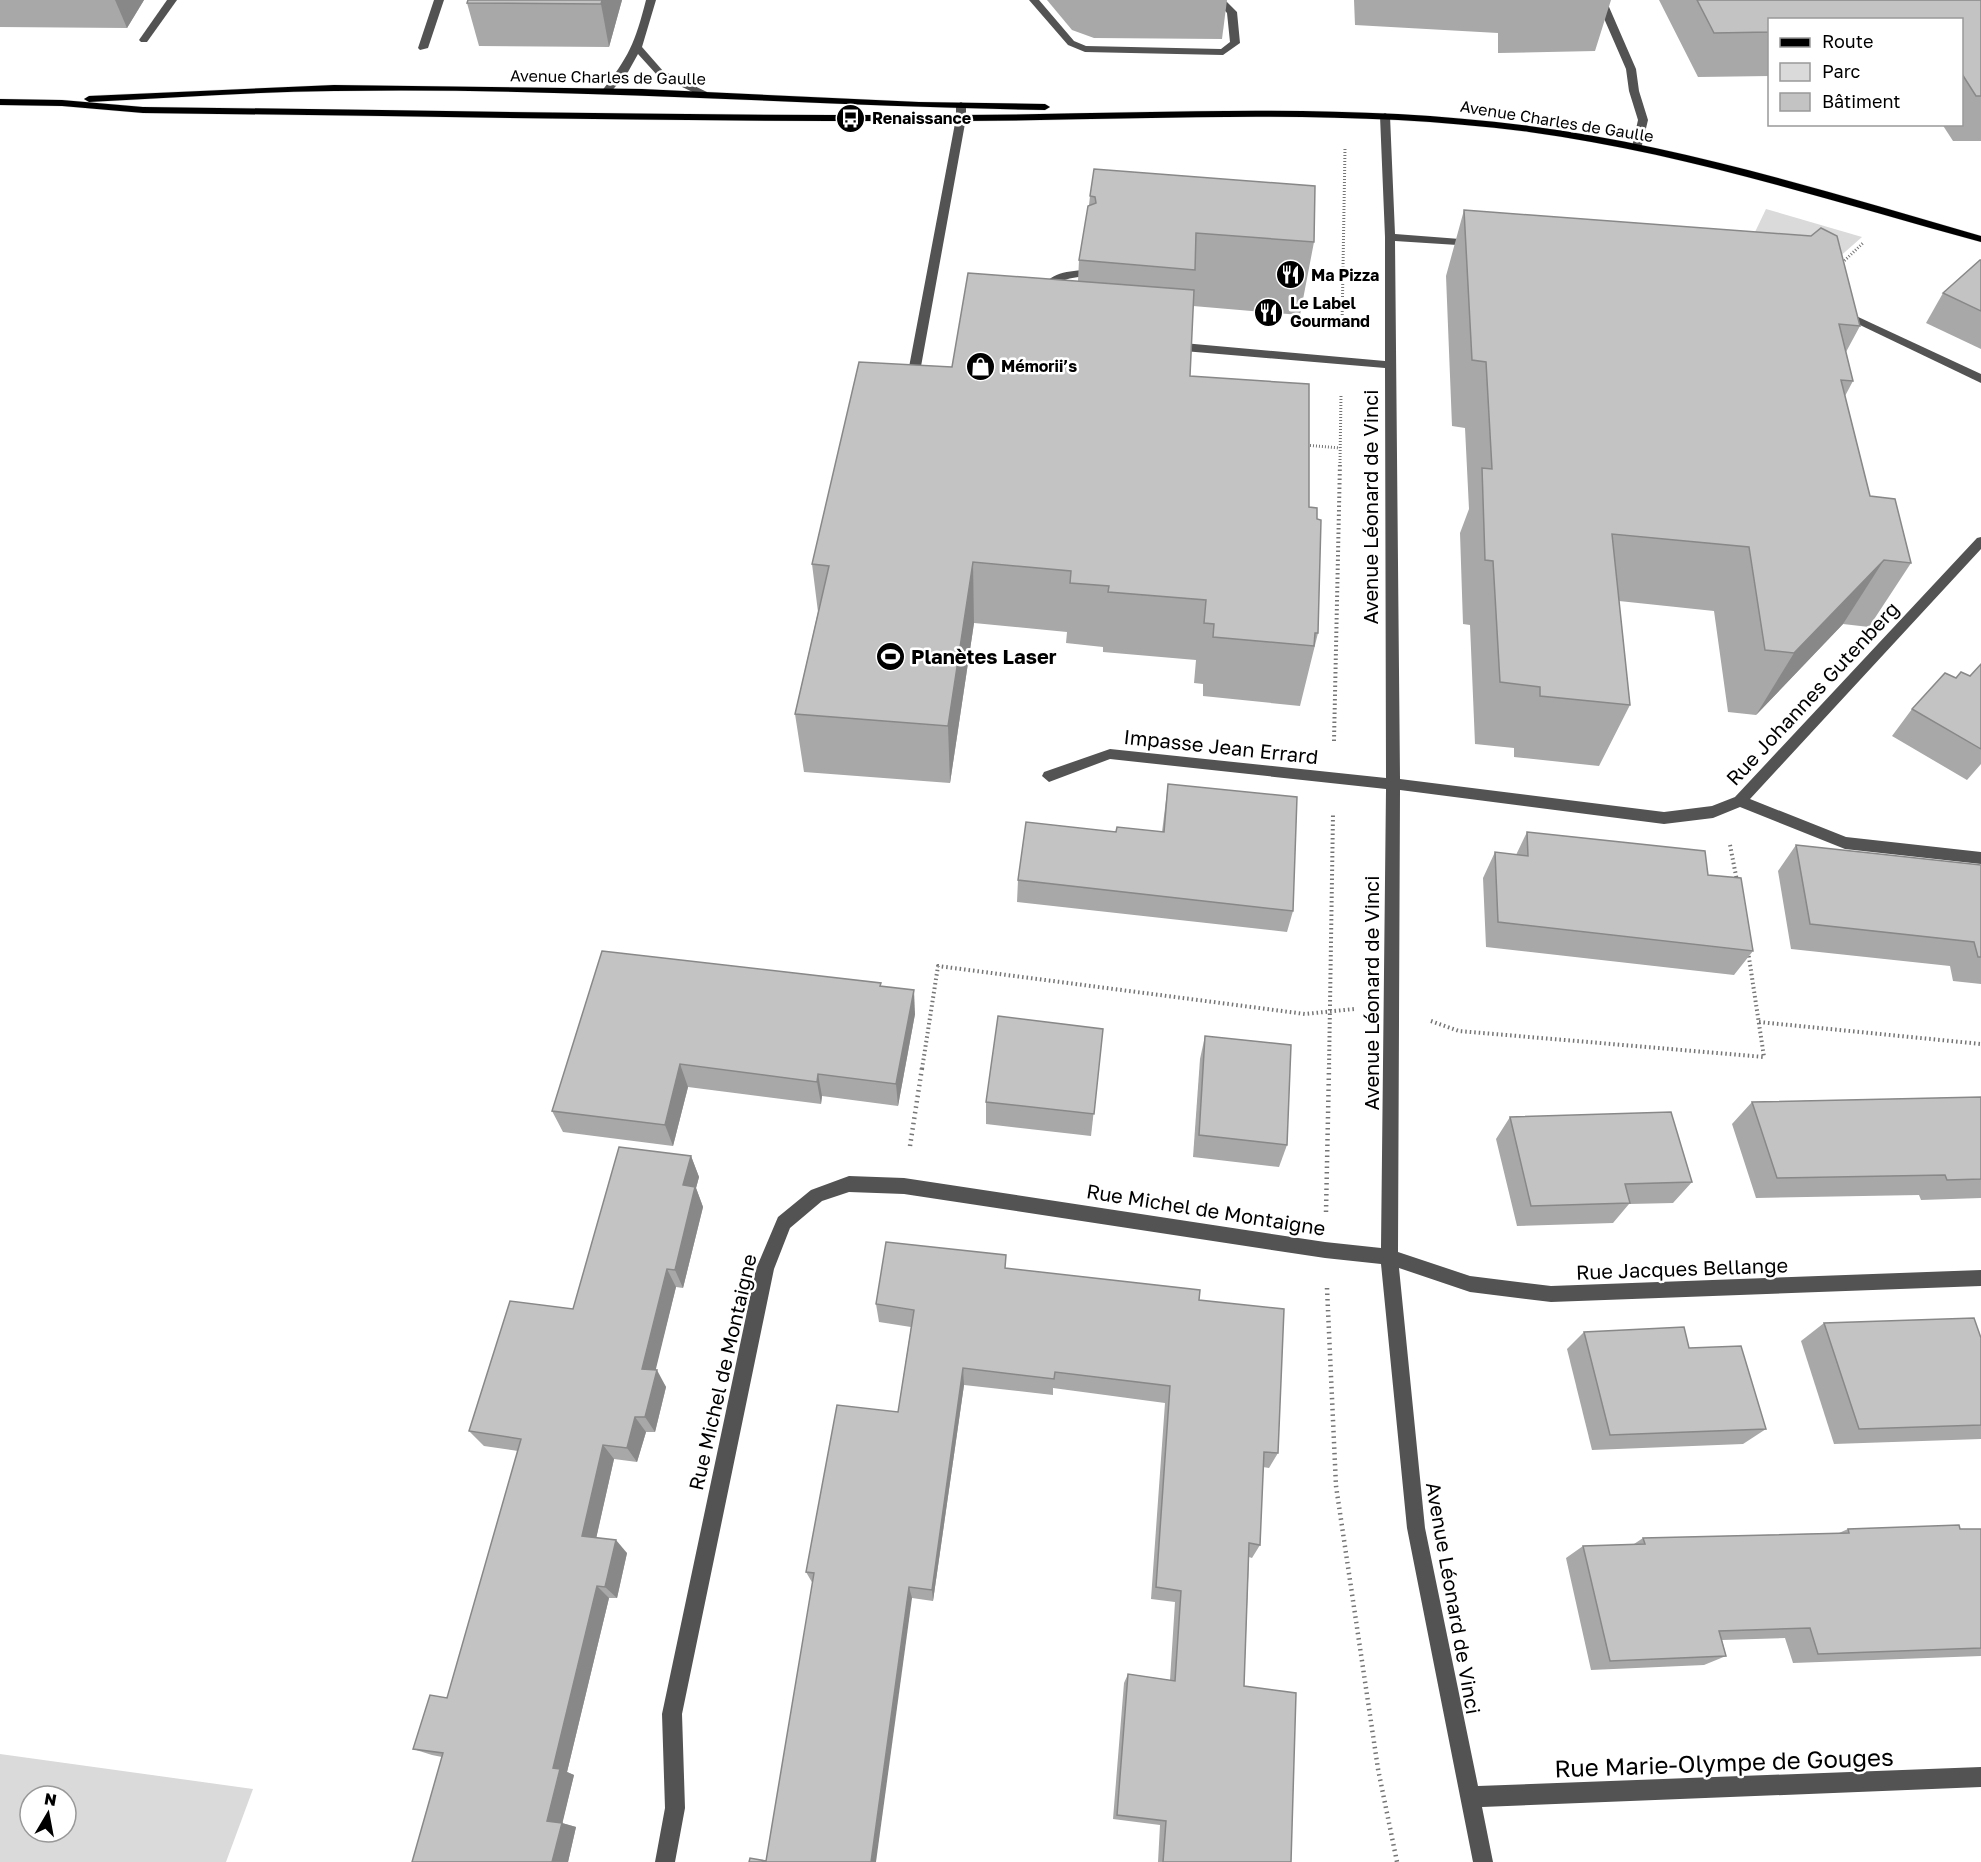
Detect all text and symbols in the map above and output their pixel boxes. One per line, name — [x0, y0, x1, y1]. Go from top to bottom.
legend — [1768, 18, 1963, 126]
text: Route — [1822, 30, 1873, 52]
text: Parc — [1822, 60, 1861, 82]
street label: Avenue Charles de Gaulle — [510, 65, 706, 89]
text: Bâtiment — [1822, 90, 1901, 112]
street label: Avenue Charles de Gaulle — [1459, 96, 1655, 146]
bus stop icon: Renaissance — [835, 102, 867, 134]
place label: Renaissance — [872, 108, 971, 128]
restaurant icon: Ma Pizza — [1274, 259, 1306, 291]
place label: Ma Pizza — [1311, 265, 1379, 285]
place label: Le Label Gourmand — [1290, 293, 1370, 331]
restaurant icon: Le Label Gourmand — [1253, 296, 1285, 328]
shop icon: Mémorii’s — [964, 350, 996, 382]
place label: Mémorii’s — [1001, 356, 1077, 376]
street label: Avenue Léonard de Vinci — [1358, 389, 1382, 625]
street label: Rue Johannes Gutenberg — [1721, 596, 1903, 790]
sports icon: Planètes Laser — [874, 640, 906, 672]
place label: Planètes Laser — [911, 644, 1057, 668]
street label: Impasse Jean Errard — [1123, 724, 1319, 768]
street label: Avenue Léonard de Vinci — [1359, 875, 1383, 1111]
street label: Rue Michel de Montaigne — [1085, 1178, 1327, 1240]
street label: Rue Michel de Montaigne — [683, 1252, 761, 1492]
street label: Rue Jacques Bellange — [1576, 1252, 1788, 1284]
street label: Avenue Léonard de Vinci — [1422, 1480, 1486, 1716]
street label: Rue Marie-Olympe de Gouges — [1554, 1742, 1894, 1782]
north arrow — [18, 1784, 78, 1844]
text: N — [43, 1788, 58, 1810]

